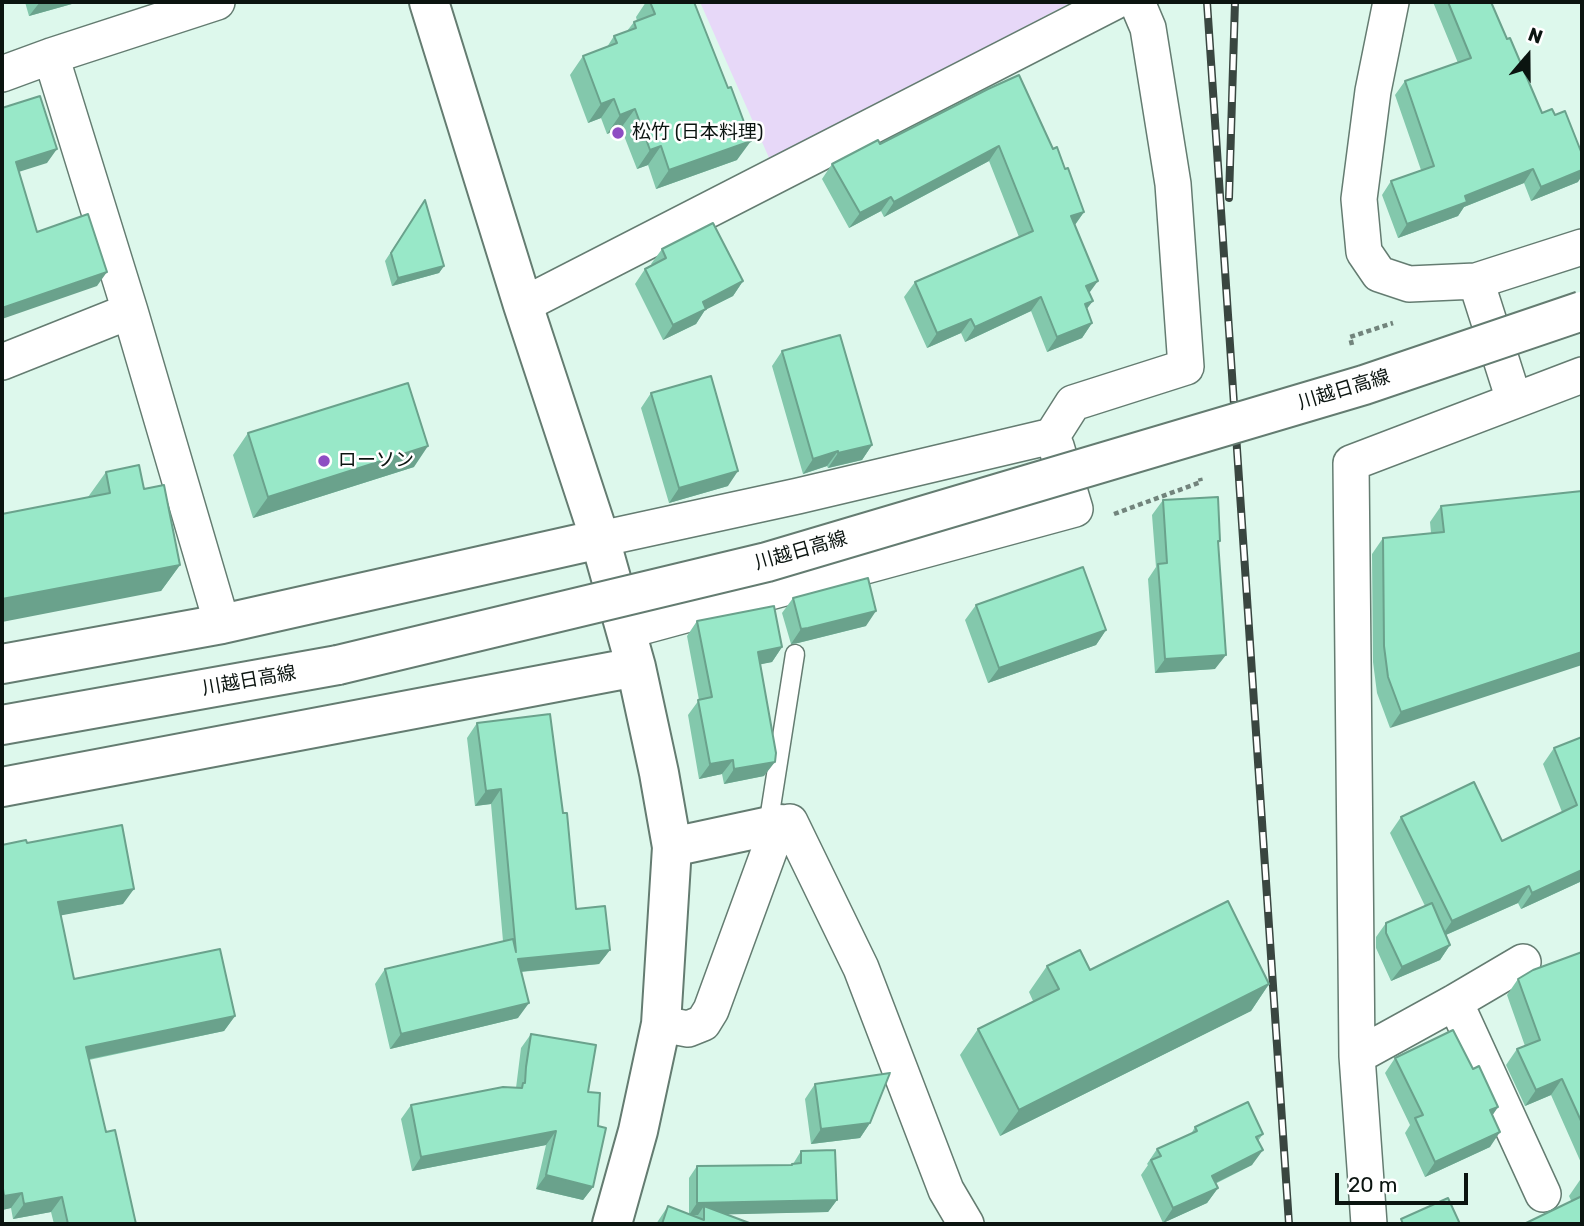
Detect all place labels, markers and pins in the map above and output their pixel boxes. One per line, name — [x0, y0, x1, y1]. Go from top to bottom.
place label: 松竹 (日本料理) — [632, 122, 764, 144]
marker: 松竹 (日本料理) — [610, 125, 626, 141]
place label: ローソン — [338, 450, 414, 472]
marker: ローソン — [316, 453, 332, 469]

